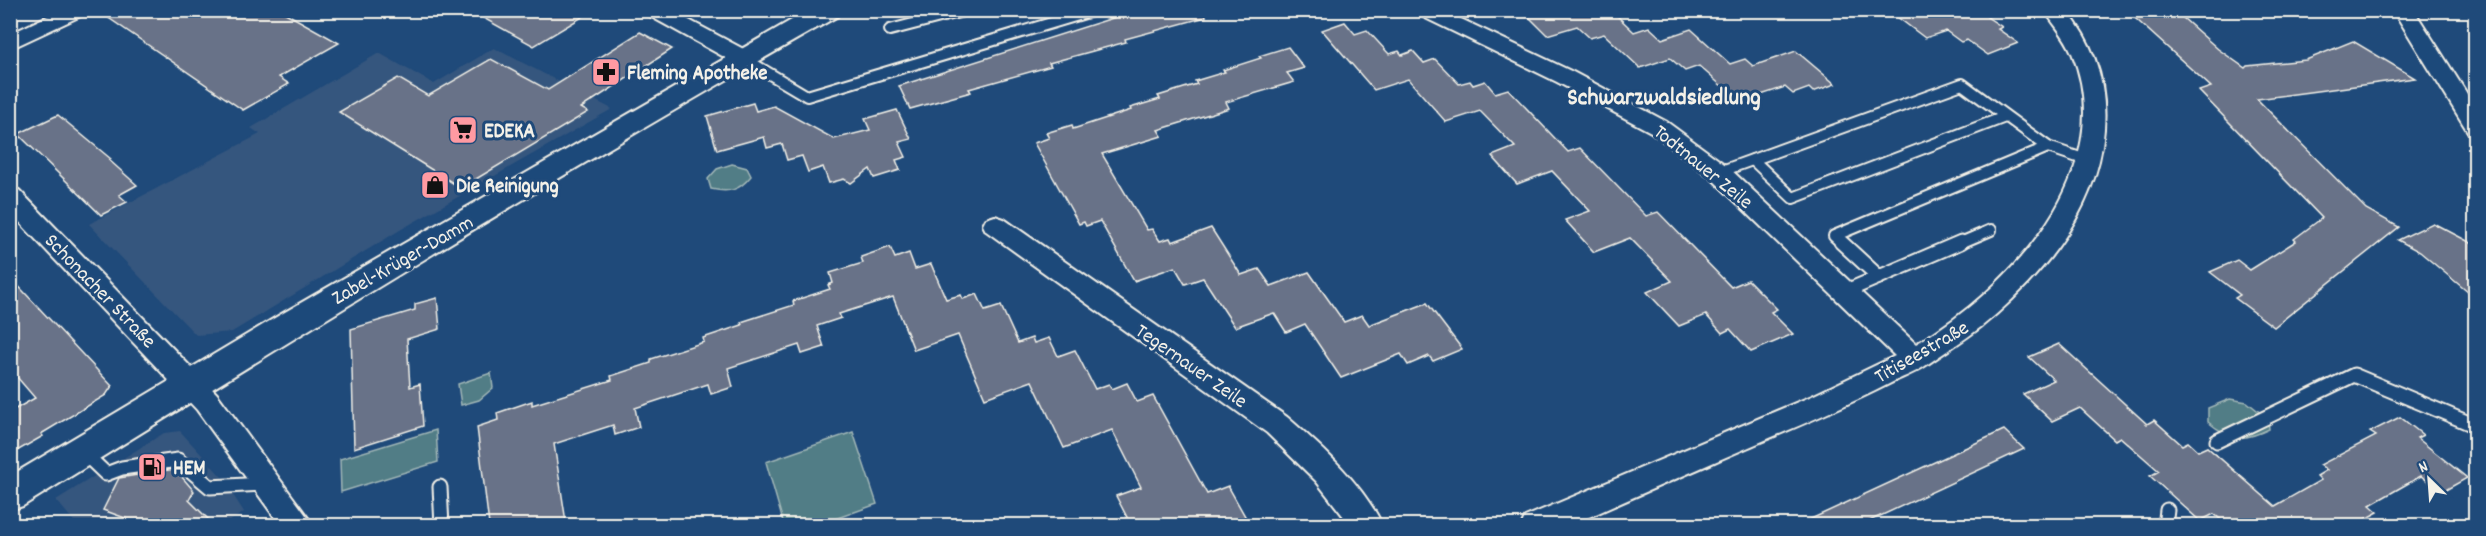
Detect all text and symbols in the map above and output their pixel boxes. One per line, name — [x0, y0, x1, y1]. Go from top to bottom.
pharmacy icon: Fleming Apotheke — [590, 56, 622, 88]
place label: Fleming Apotheke — [627, 60, 768, 90]
district label: Schwarzwaldsiedlung — [1567, 82, 1761, 116]
supermarket icon: EDEKA — [447, 114, 479, 146]
place label: EDEKA — [484, 118, 535, 148]
street label: Todtnauer Zeile — [1646, 119, 1758, 218]
shop icon: Die Reinigung — [419, 169, 451, 201]
place label: Die Reinigung — [456, 173, 559, 203]
street label: Zabel-Krüger-Damm — [327, 209, 480, 314]
street label: Schonacher Straße — [36, 228, 162, 356]
street label: Titiseestraße — [1870, 314, 1975, 393]
street label: Tegernauer Zeile — [1128, 318, 1252, 417]
north arrow — [2399, 449, 2459, 509]
fuel station icon: HEM — [136, 451, 168, 483]
place label: HEM — [173, 455, 206, 485]
text: N — [2415, 456, 2432, 480]

